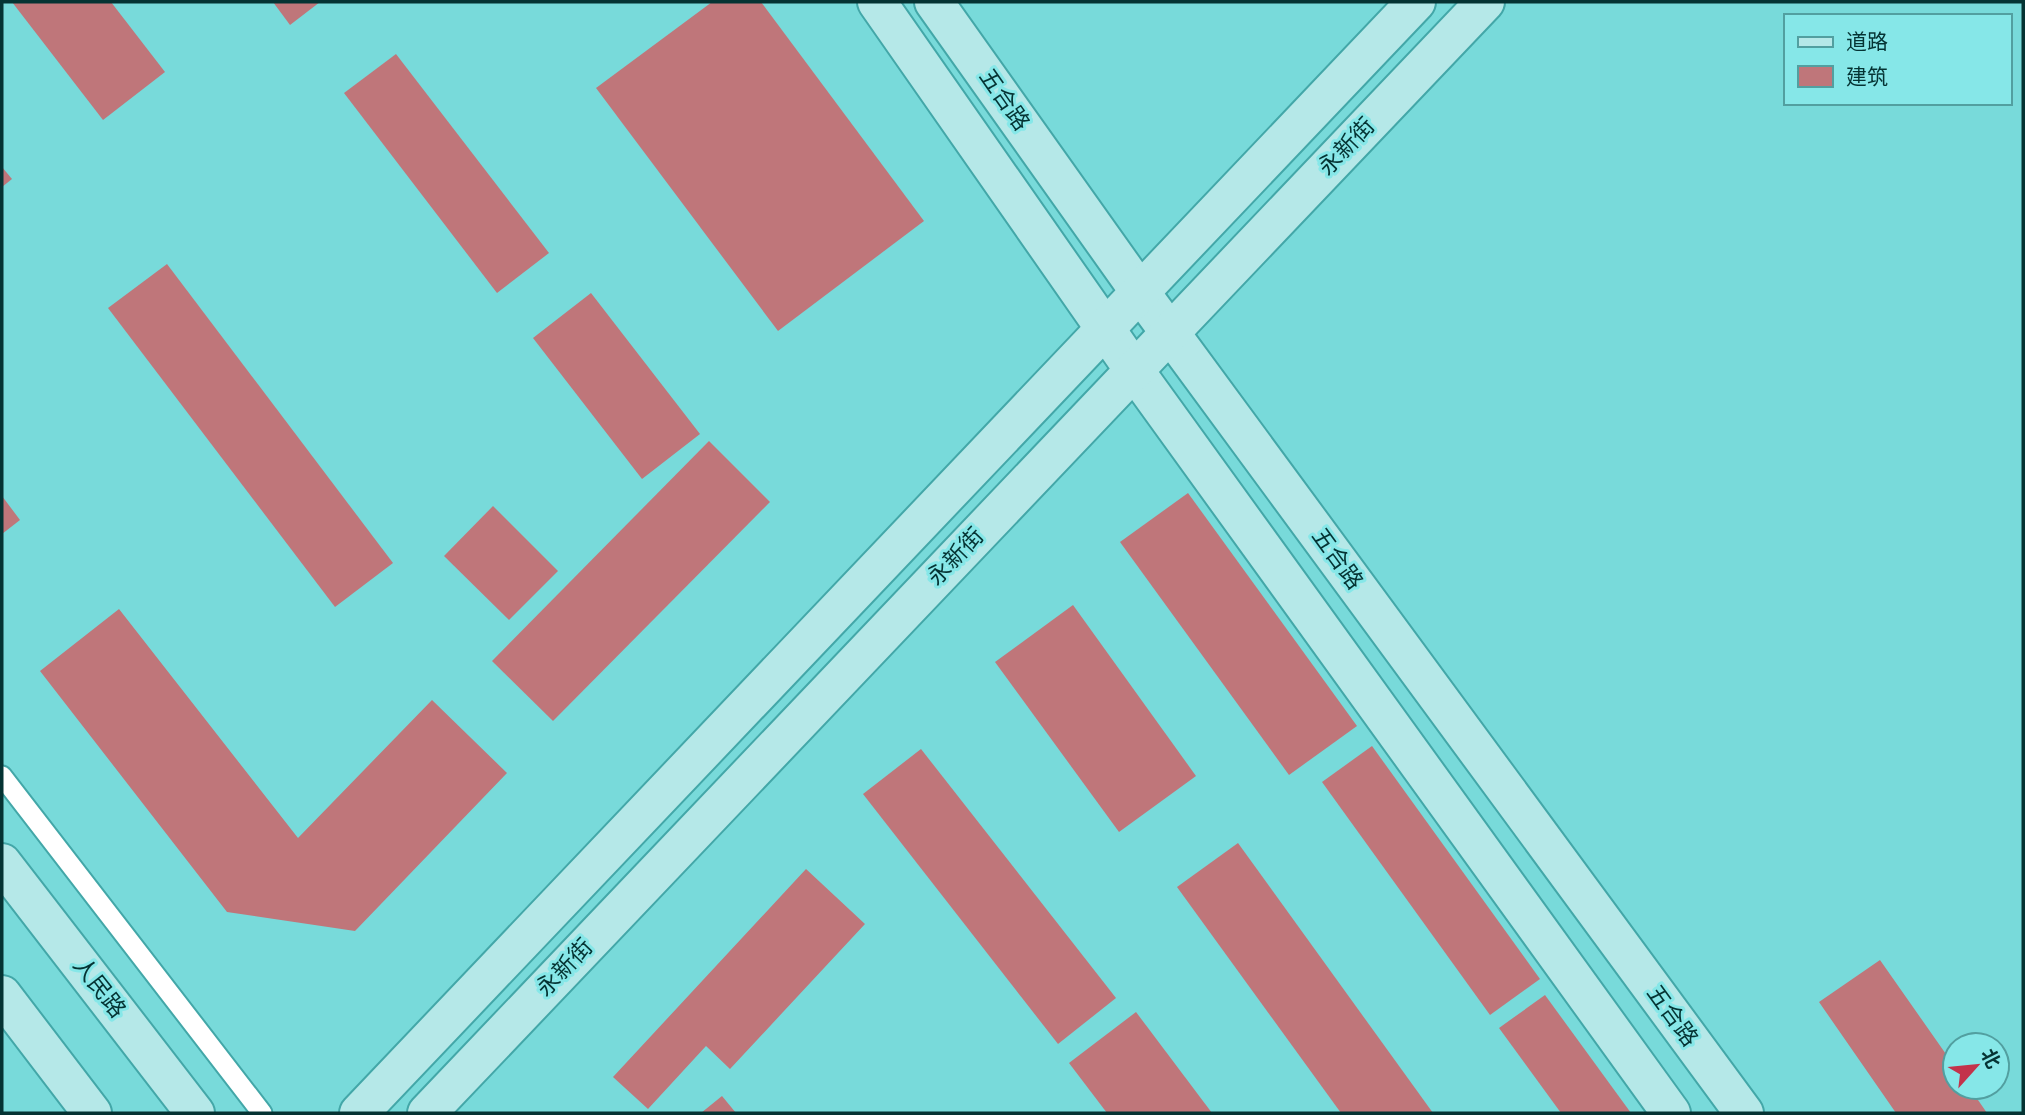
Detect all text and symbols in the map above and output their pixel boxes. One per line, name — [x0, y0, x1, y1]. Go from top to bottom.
legend — [1784, 14, 2011, 105]
text: 道路 — [1846, 30, 1888, 55]
street label: 五合路 — [973, 64, 1035, 136]
text: 建筑 — [1846, 65, 1888, 90]
street label: 永新街 — [1313, 112, 1381, 182]
street label: 永新街 — [922, 522, 990, 592]
street label: 五合路 — [1305, 523, 1369, 595]
street label: 永新街 — [531, 933, 599, 1003]
street label: 人民路 — [67, 952, 131, 1024]
street label: 五合路 — [1640, 980, 1704, 1052]
north arrow — [1941, 1031, 2011, 1101]
text: 北 — [1975, 1045, 2004, 1073]

